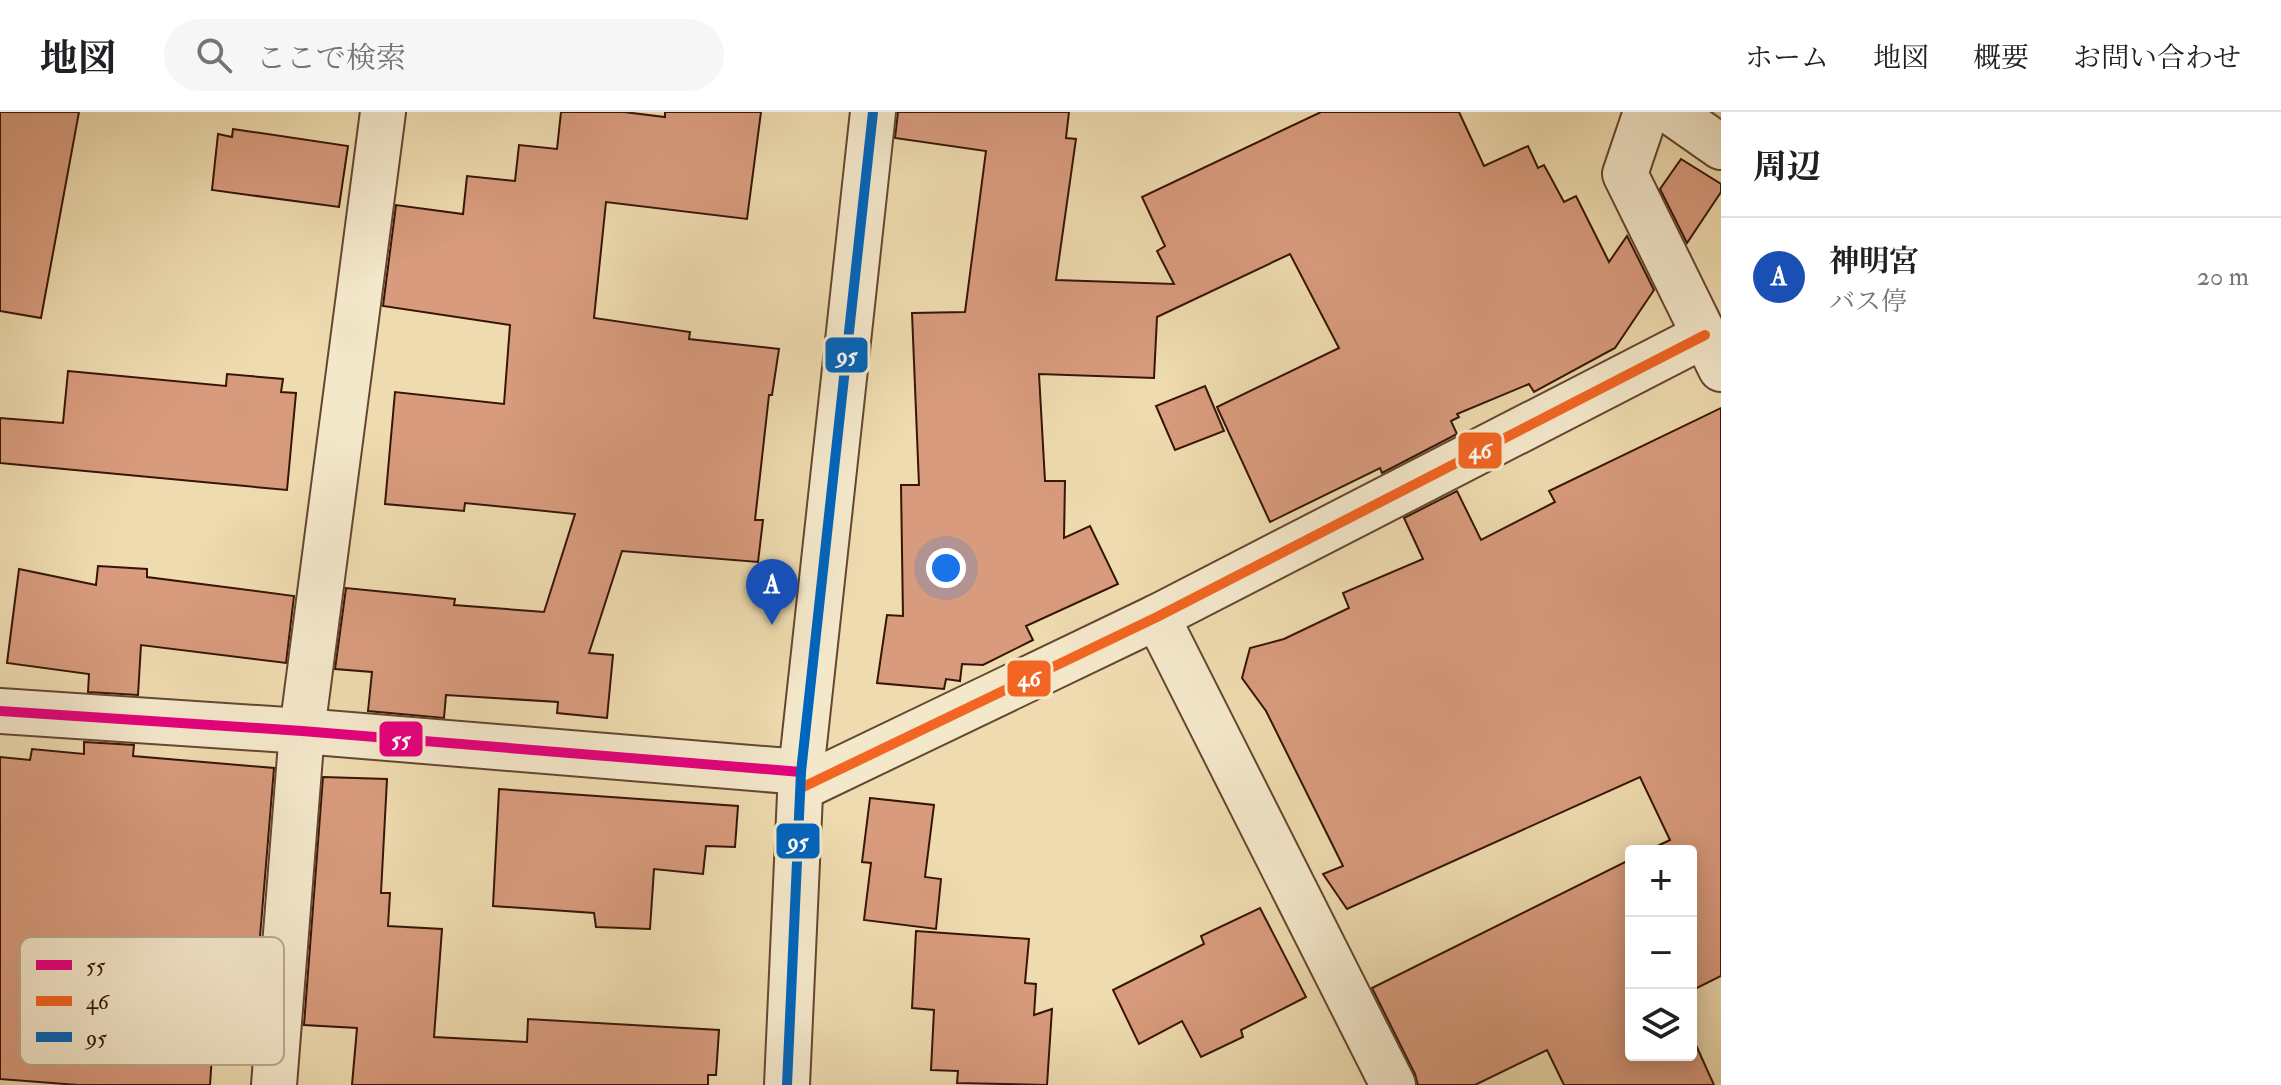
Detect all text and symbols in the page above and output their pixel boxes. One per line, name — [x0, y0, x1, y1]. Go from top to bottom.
search box — [164, 19, 724, 91]
icon: search — [192, 33, 236, 77]
text: 地図 — [40, 35, 116, 83]
text: ここで検索 — [256, 40, 406, 77]
text: ホーム — [1745, 41, 1829, 76]
text: 地図 — [1873, 41, 1929, 76]
text: 概要 — [1973, 41, 2029, 76]
text: お問い合わせ — [2073, 41, 2241, 76]
text: 周辺 — [1753, 146, 1821, 189]
text: 神明宮 — [1829, 243, 1919, 280]
text: A — [1771, 261, 1787, 293]
text: 20 m — [2197, 261, 2249, 293]
text: バス停 — [1829, 286, 1907, 318]
line badge: 95 — [824, 336, 869, 374]
text: 95 — [835, 342, 858, 370]
line badge: 46 — [1457, 431, 1503, 470]
text: 46 — [1468, 437, 1493, 465]
your location — [926, 548, 966, 588]
pin: A — [746, 559, 798, 625]
line badge: 46 — [1006, 659, 1052, 698]
text: 46 — [1017, 665, 1042, 693]
line badge: 55 — [378, 720, 424, 758]
text: 55 — [391, 726, 411, 754]
line badge: 95 — [775, 822, 821, 860]
text: 95 — [786, 828, 809, 856]
map controls — [1625, 845, 1697, 1061]
button: + — [1625, 845, 1697, 917]
button: − — [1625, 917, 1697, 989]
legend — [20, 937, 284, 1065]
text: 55 — [86, 952, 106, 980]
text: 46 — [86, 988, 111, 1016]
button: layers — [1625, 989, 1697, 1061]
text: 95 — [84, 1024, 107, 1052]

